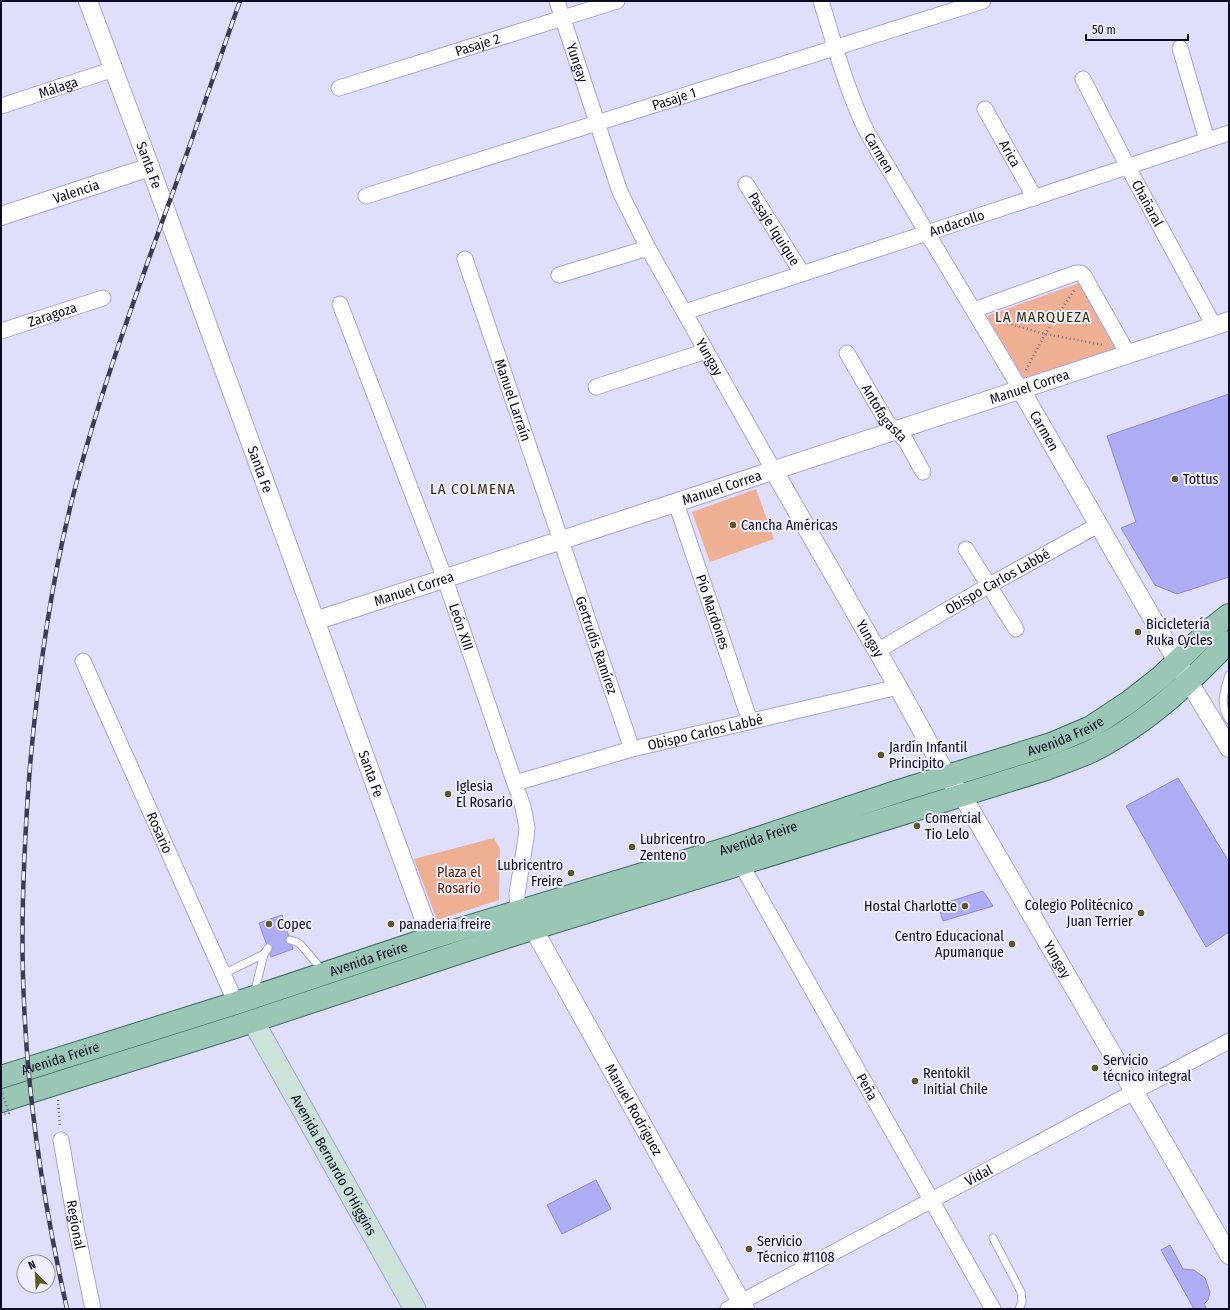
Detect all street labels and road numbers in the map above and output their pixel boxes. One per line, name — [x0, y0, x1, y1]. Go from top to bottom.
street label: Pasaje 2 — [453, 30, 502, 60]
street label: Yungay — [563, 41, 592, 85]
street label: Málaga — [36, 73, 80, 102]
street label: Pasaje 1 — [650, 84, 698, 114]
street label: Carmen — [861, 130, 898, 176]
street label: Arica — [996, 137, 1024, 170]
street label: Santa Fe — [133, 139, 166, 191]
street label: Valencia — [51, 176, 101, 207]
street label: Chañaral — [1128, 177, 1167, 230]
street label: Pasaje Iquique — [745, 189, 804, 269]
street label: Andacollo — [927, 206, 987, 240]
street label: Zaragoza — [26, 299, 79, 330]
street label: Yungay — [692, 335, 727, 379]
street label: Manuel Larraín — [491, 357, 535, 443]
street label: Manuel Correa — [988, 365, 1072, 407]
street label: Antofagasta — [858, 381, 911, 445]
street label: Carmen — [1026, 407, 1063, 454]
street label: Santa Fe — [244, 444, 277, 495]
street label: Manuel Correa — [680, 467, 764, 509]
street label: Obispo Carlos Labbé — [942, 545, 1053, 618]
street label: Manuel Correa — [372, 568, 456, 610]
street label: Pío Mardones — [692, 572, 734, 652]
street label: Gertrudis Ramírez — [572, 594, 621, 697]
street label: León XIII — [445, 601, 477, 653]
street label: Yungay — [853, 617, 888, 661]
street label: Obispo Carlos Labbé — [646, 710, 765, 754]
street label: Avenida Freire — [1025, 712, 1107, 759]
street label: Santa Fe — [355, 748, 387, 800]
street label: Rosario — [143, 809, 176, 856]
street label: Avenida Freire — [717, 817, 799, 859]
street label: Avenida Freire — [327, 938, 410, 980]
street label: Yungay — [1040, 938, 1075, 982]
street label: Avenida Freire — [19, 1038, 101, 1079]
street label: Manuel Rodríguez — [602, 1061, 667, 1159]
street label: Peña — [853, 1070, 882, 1103]
street label: Avenida Bernardo O'Higgins — [287, 1091, 380, 1238]
street label: Vidal — [962, 1161, 995, 1189]
street label: Regional — [63, 1199, 89, 1251]

